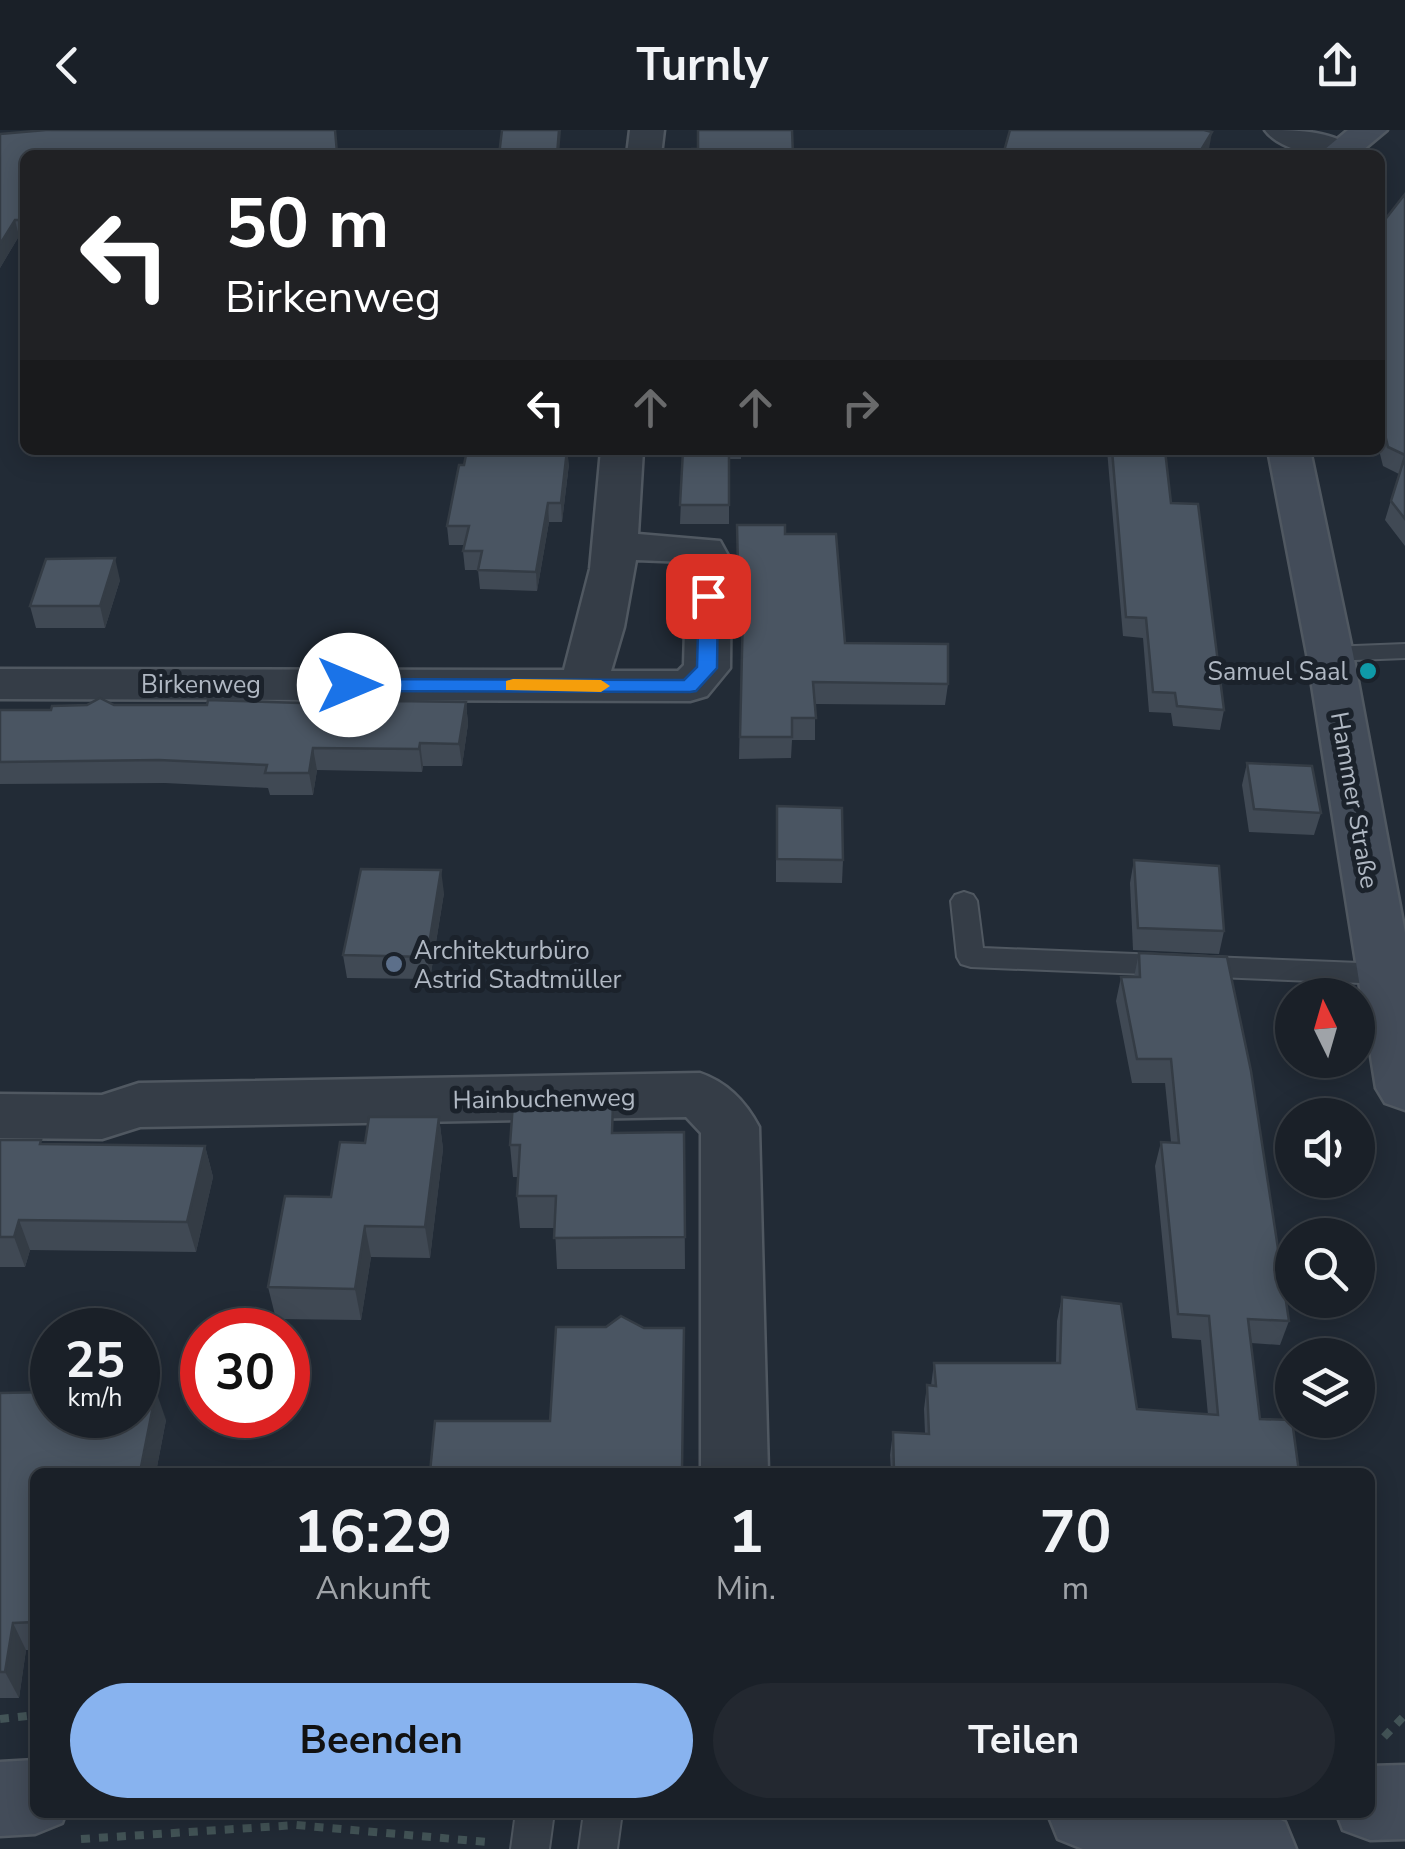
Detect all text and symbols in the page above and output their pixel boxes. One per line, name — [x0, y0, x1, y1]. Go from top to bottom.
text: Turnly — [636, 35, 769, 96]
icon: back — [40, 38, 95, 93]
icon: share — [1310, 38, 1365, 93]
text: 50 m — [225, 176, 389, 272]
icon: left — [60, 190, 190, 320]
text: Birkenweg — [225, 267, 441, 328]
icon: left — [518, 380, 573, 435]
icon: ahead — [623, 380, 678, 435]
icon: ahead — [728, 380, 783, 435]
icon: right — [833, 380, 888, 435]
pin — [666, 554, 751, 639]
icon: arrive — [681, 569, 736, 624]
position arrow — [297, 633, 401, 737]
place label: Samuel Saal — [1208, 655, 1349, 689]
marker: Samuel Saal — [1357, 660, 1379, 682]
street label: Birkenweg — [141, 668, 261, 702]
street label: Hammer Straße — [1322, 709, 1386, 891]
place label: Architekturbüro Astrid Stadtmüller — [414, 934, 622, 997]
marker: Architekturbüro Astrid Stadtmüller — [383, 953, 405, 975]
north arrow — [1275, 978, 1375, 1078]
map controls — [1275, 978, 1375, 1438]
street label: Hainbuchenweg — [452, 1080, 636, 1118]
button: sound — [1275, 1098, 1375, 1198]
button: search — [1275, 1218, 1375, 1318]
speed limit sign: 30 — [180, 1308, 310, 1438]
text: 25 — [65, 1326, 125, 1395]
button: layers — [1275, 1338, 1375, 1438]
text: km/h — [67, 1381, 123, 1415]
text: 16:29 — [293, 1491, 452, 1573]
text: 1 — [728, 1491, 764, 1573]
text: 70 — [1040, 1491, 1112, 1573]
text: Ankunft — [316, 1567, 430, 1610]
text: Min. — [716, 1567, 776, 1610]
text: m — [1062, 1567, 1089, 1610]
button: Beenden — [70, 1683, 693, 1798]
button: Teilen — [713, 1683, 1335, 1798]

